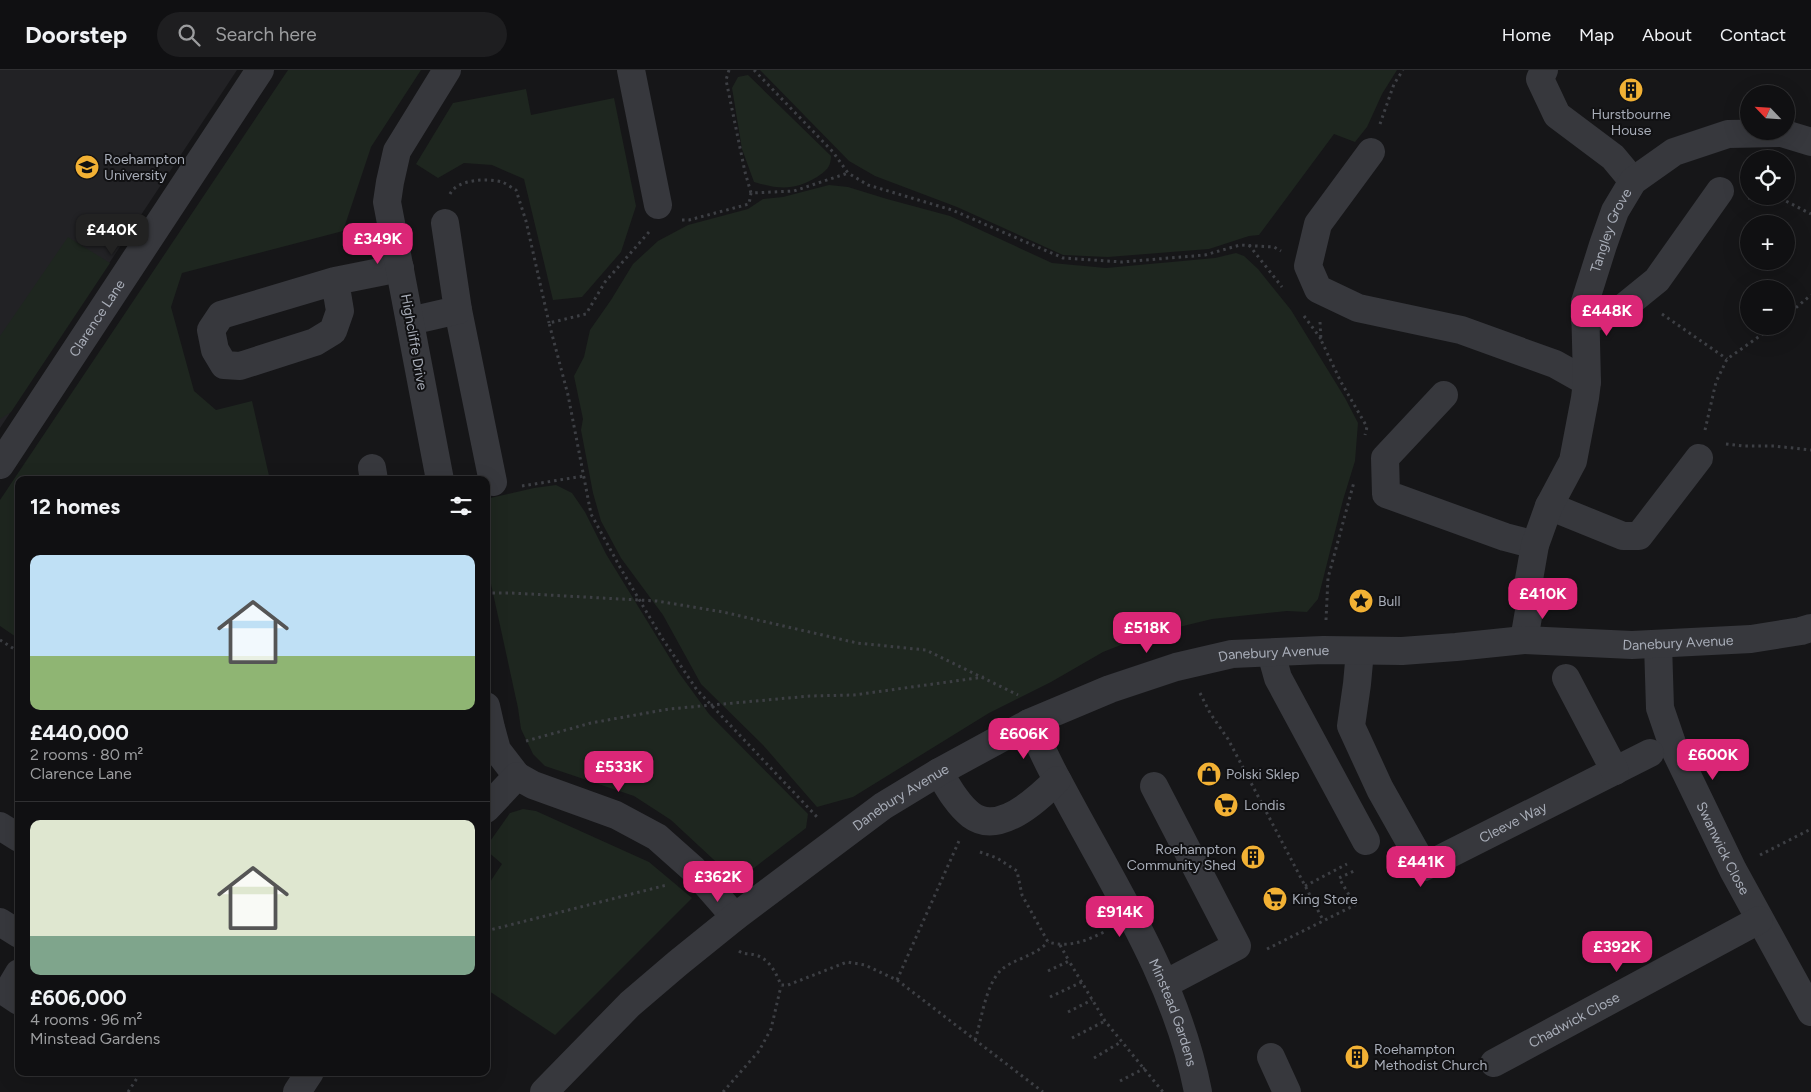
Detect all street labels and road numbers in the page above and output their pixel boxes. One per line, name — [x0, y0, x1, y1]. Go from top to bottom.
street label: Tangley Grove — [1586, 185, 1635, 275]
street label: Clarence Lane — [65, 276, 129, 360]
street label: Highcliffe Drive — [397, 293, 431, 392]
street label: Danebury Avenue — [1622, 631, 1734, 653]
street label: Danebury Avenue — [1217, 641, 1330, 665]
street label: Danebury Avenue — [849, 760, 952, 834]
street label: Cleeve Way — [1476, 798, 1550, 846]
street label: Swanwick Close — [1693, 799, 1754, 898]
street label: Minstead Gardens — [1145, 956, 1200, 1068]
street label: Chadwick Close — [1526, 988, 1623, 1051]

